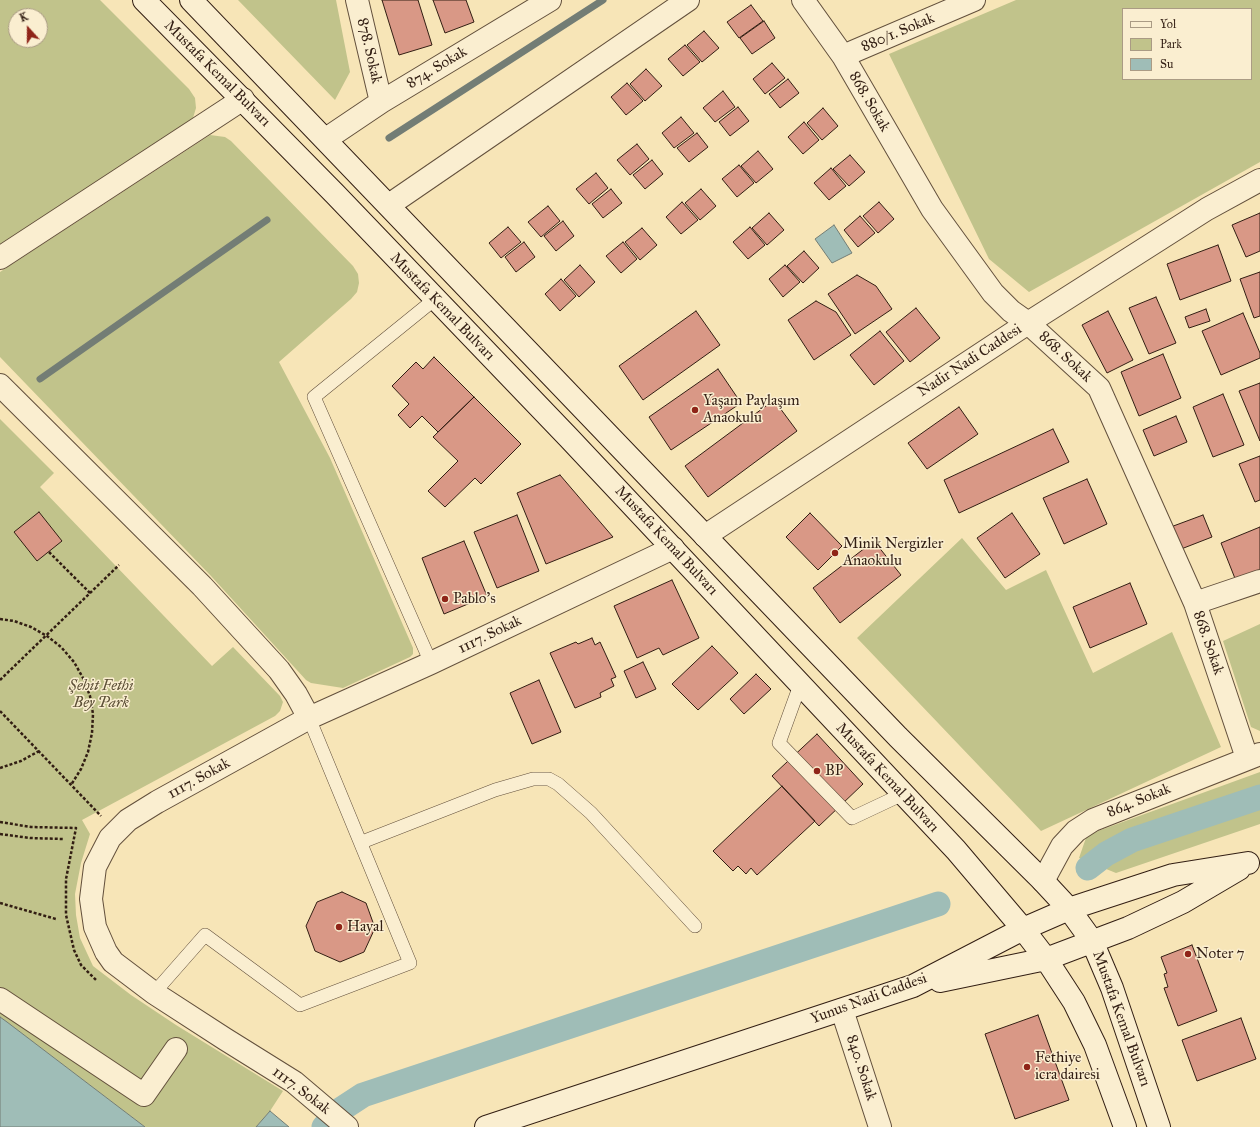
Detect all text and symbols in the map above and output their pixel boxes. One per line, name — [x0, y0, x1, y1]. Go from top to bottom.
north arrow — [8, 8, 48, 48]
legend — [1122, 8, 1252, 80]
text: K — [18, 10, 30, 25]
street label: 880/1. Sokak — [859, 10, 937, 56]
street label: 878. Sokak — [353, 16, 385, 86]
street label: Mustafa Kemal Bulvarı — [160, 17, 274, 131]
text: Yol — [1160, 17, 1176, 31]
text: Park — [1160, 37, 1182, 51]
street label: 874. Sokak — [404, 43, 470, 93]
text: Su — [1160, 57, 1173, 71]
street label: 868. Sokak — [845, 69, 893, 135]
street label: Mustafa Kemal Bulvarı — [386, 249, 498, 365]
street label: Nadir Nadi Caddesi — [915, 321, 1025, 401]
street label: 868. Sokak — [1035, 328, 1095, 386]
place label: Yaşam Paylaşım Anaokulu — [703, 392, 800, 427]
marker: Yaşam Paylaşım Anaokulu — [690, 405, 700, 415]
street label: Mustafa Kemal Bulvarı — [611, 483, 721, 599]
place label: Minik Nergizler Anaokulu — [843, 535, 943, 570]
marker: Minik Nergizler Anaokulu — [830, 548, 840, 558]
place label: Pablo's — [453, 590, 496, 608]
marker: Pablo's — [440, 594, 450, 604]
street label: 868. Sokak — [1189, 609, 1227, 677]
street label: 1117. Sokak — [455, 612, 525, 658]
park label: Şehit Fethi Bey Park — [69, 677, 133, 712]
street label: Mustafa Kemal Bulvarı — [832, 720, 942, 836]
street label: 1117. Sokak — [165, 755, 233, 803]
place label: BP — [825, 762, 843, 780]
marker: BP — [812, 766, 822, 776]
street label: 864. Sokak — [1104, 780, 1174, 822]
place label: Hayal — [347, 918, 383, 936]
marker: Hayal — [334, 922, 344, 932]
place label: Noter 7 — [1196, 945, 1245, 963]
street label: Mustafa Kemal Bulvarı — [1088, 949, 1154, 1089]
marker: Noter 7 — [1183, 949, 1193, 959]
street label: Yunus Nadi Caddesi — [808, 970, 930, 1028]
street label: 840. Sokak — [842, 1033, 880, 1103]
place label: Fethiye icra dairesi — [1035, 1049, 1100, 1084]
marker: Fethiye icra dairesi — [1022, 1062, 1032, 1072]
street label: 1117. Sokak — [268, 1063, 334, 1119]

